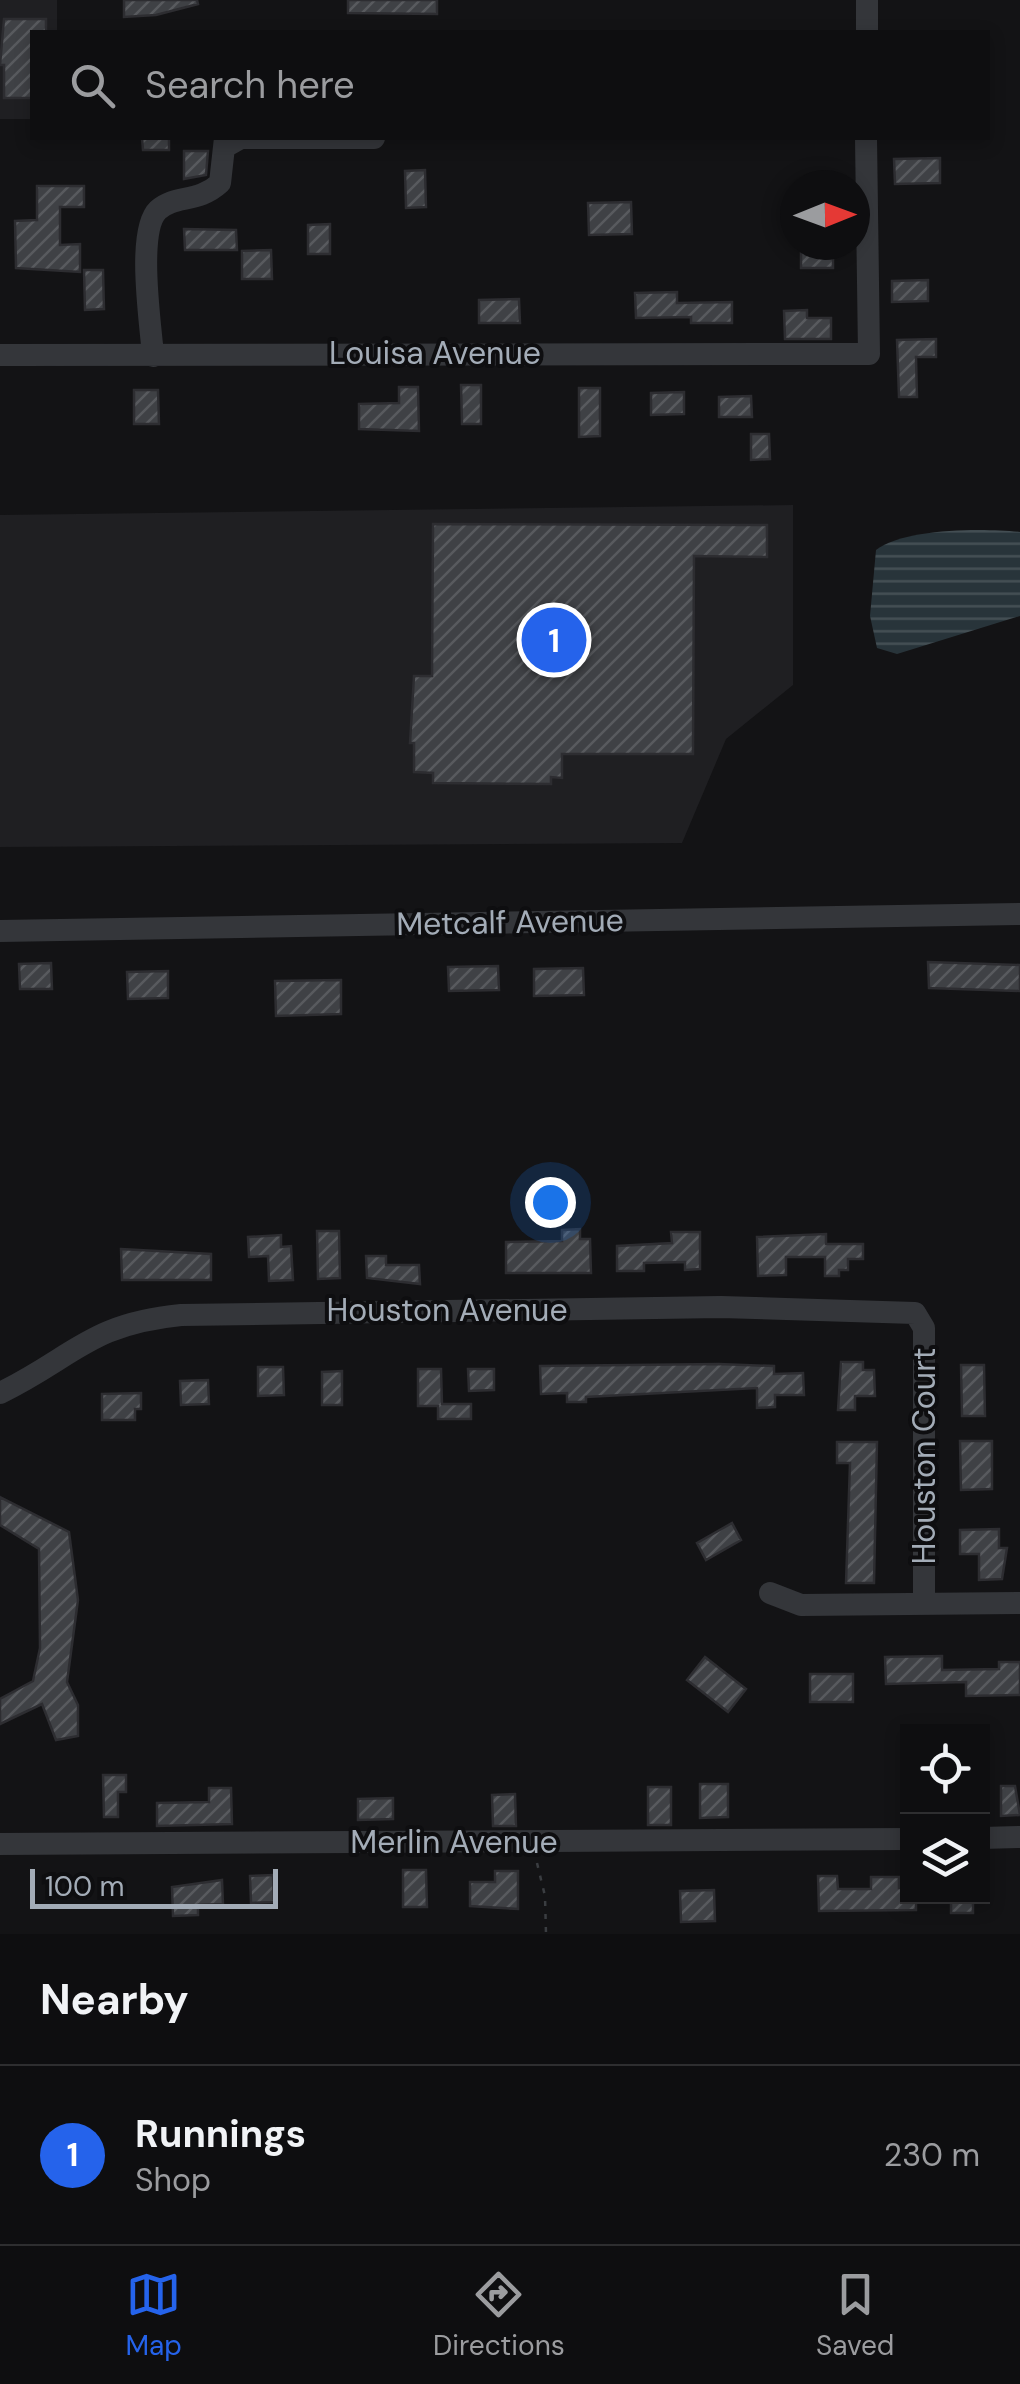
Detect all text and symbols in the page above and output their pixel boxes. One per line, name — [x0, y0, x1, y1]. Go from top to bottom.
search box — [30, 30, 990, 140]
icon: search — [65, 58, 120, 113]
text: Search here — [145, 60, 355, 110]
north arrow — [780, 170, 870, 260]
street label: Louisa Avenue — [329, 332, 541, 374]
pin: 1 — [522, 602, 586, 678]
street label: Metcalf Avenue — [396, 899, 624, 945]
your location — [525, 1177, 576, 1228]
street label: Houston Avenue — [326, 1289, 568, 1331]
street label: Houston Court — [903, 1347, 945, 1565]
map controls — [900, 1724, 990, 1904]
button: locate — [900, 1724, 990, 1814]
button: layers — [900, 1814, 990, 1904]
street label: Merlin Avenue — [350, 1821, 558, 1863]
scale bar — [30, 1864, 278, 1908]
text: 100 m — [45, 1868, 124, 1905]
text: Nearby — [40, 1972, 189, 2027]
text: Runnings — [135, 2109, 306, 2159]
text: 1 — [67, 2134, 78, 2176]
text: 230 m — [884, 2134, 980, 2176]
text: Shop — [135, 2159, 211, 2201]
tab: Map — [126, 2267, 182, 2364]
tab: Directions — [433, 2267, 565, 2364]
tab: Saved — [816, 2267, 894, 2364]

